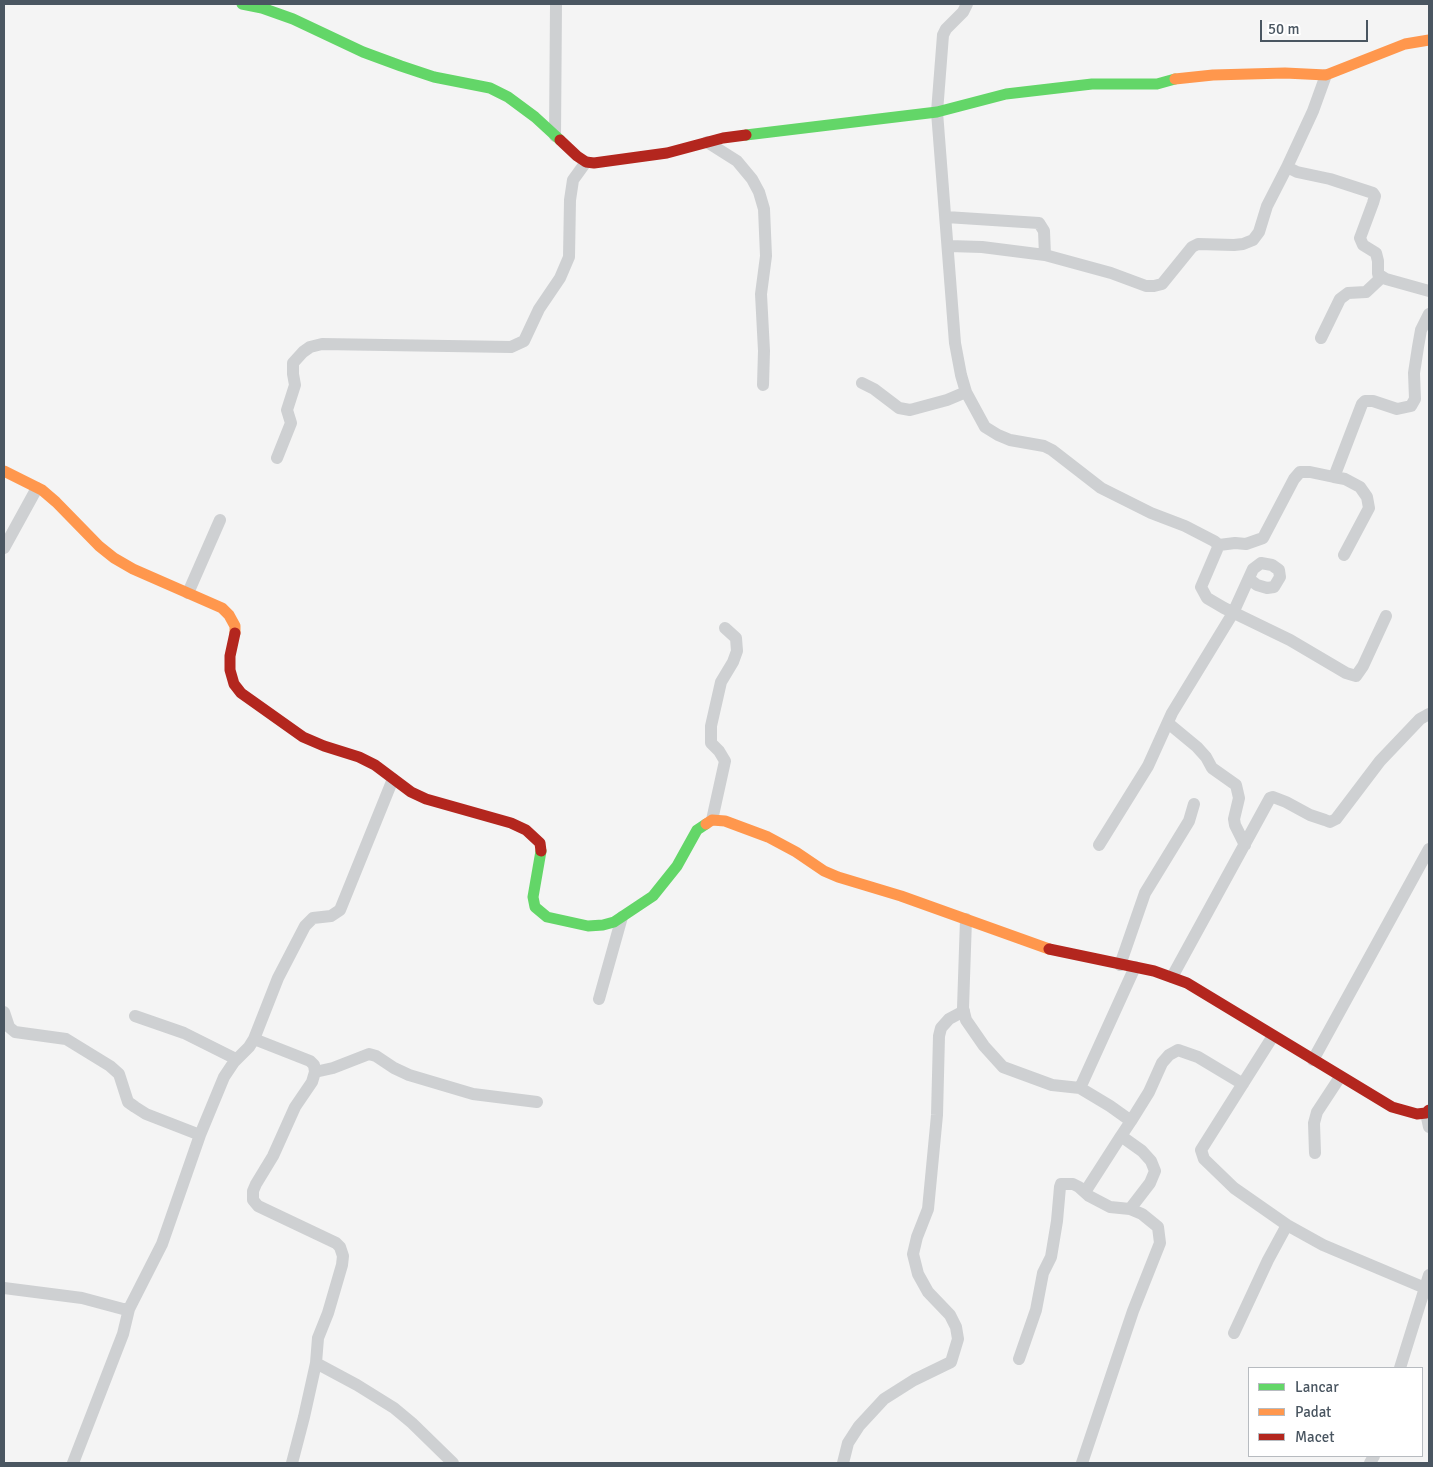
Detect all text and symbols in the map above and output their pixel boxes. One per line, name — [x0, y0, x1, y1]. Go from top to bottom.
scale bar — [1263, 10, 1370, 42]
text: 50 m — [1268, 20, 1299, 38]
legend — [1248, 1367, 1423, 1457]
text: Lancar — [1295, 1378, 1339, 1396]
text: Padat — [1295, 1403, 1331, 1421]
text: Macet — [1295, 1428, 1334, 1446]

